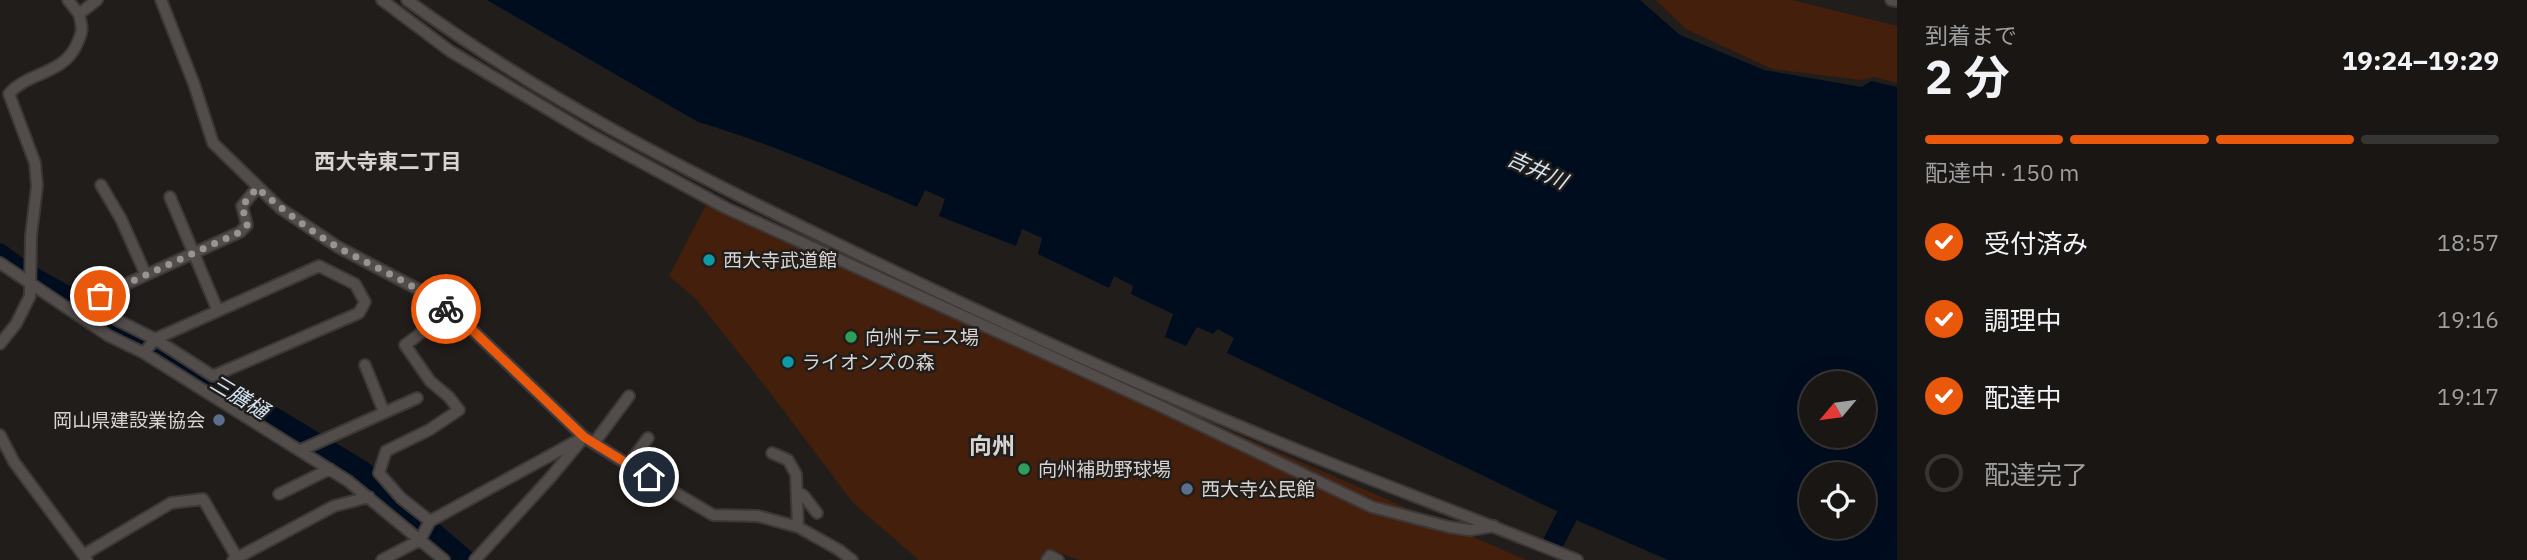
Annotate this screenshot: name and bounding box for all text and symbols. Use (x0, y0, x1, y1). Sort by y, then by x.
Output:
text: 到着まで (1925, 20, 2017, 50)
text: 19:24–19:29 (2342, 43, 2499, 77)
text: 2 分 (1925, 47, 2009, 107)
water label: 吉井川 (1503, 143, 1574, 196)
district label: 西大寺東二丁目 (315, 147, 462, 175)
text: 配達中 · 150 m (1925, 157, 2079, 187)
icon: check (1925, 223, 1963, 261)
text: 受付済み (1984, 226, 2088, 260)
text: 18:57 (2437, 227, 2499, 257)
place label: 西大寺武道館 (723, 248, 837, 272)
marker: 西大寺武道館 (701, 252, 717, 268)
pin (70, 266, 130, 326)
courier (411, 274, 481, 344)
icon: bag (81, 277, 119, 315)
icon: bike (427, 290, 465, 328)
icon: check (1925, 300, 1963, 338)
text: 調理中 (1984, 303, 2062, 337)
text: 19:16 (2437, 304, 2499, 334)
place label: 向州テニス場 (865, 325, 979, 349)
marker: 向州テニス場 (843, 329, 859, 345)
place label: ライオンズの森 (802, 350, 935, 374)
marker: ライオンズの森 (780, 354, 796, 370)
water label: 三膳樋 (205, 368, 276, 426)
north arrow (1799, 371, 1876, 448)
map controls (1799, 371, 1876, 539)
icon: check (1925, 377, 1963, 415)
text: 配達中 (1984, 380, 2062, 414)
text: 19:17 (2437, 381, 2499, 411)
place label: 岡山県建設業協会 (53, 408, 205, 432)
marker: 岡山県建設業協会 (211, 412, 227, 428)
district label: 向州 (969, 430, 1015, 460)
pin (619, 447, 679, 507)
place label: 向州補助野球場 (1038, 457, 1171, 481)
text: 配達完了 (1984, 457, 2088, 491)
icon: home (630, 458, 668, 496)
marker: 向州補助野球場 (1016, 461, 1032, 477)
button: locate (1799, 462, 1876, 539)
place label: 西大寺公民館 (1201, 477, 1315, 501)
marker: 西大寺公民館 (1179, 481, 1195, 497)

